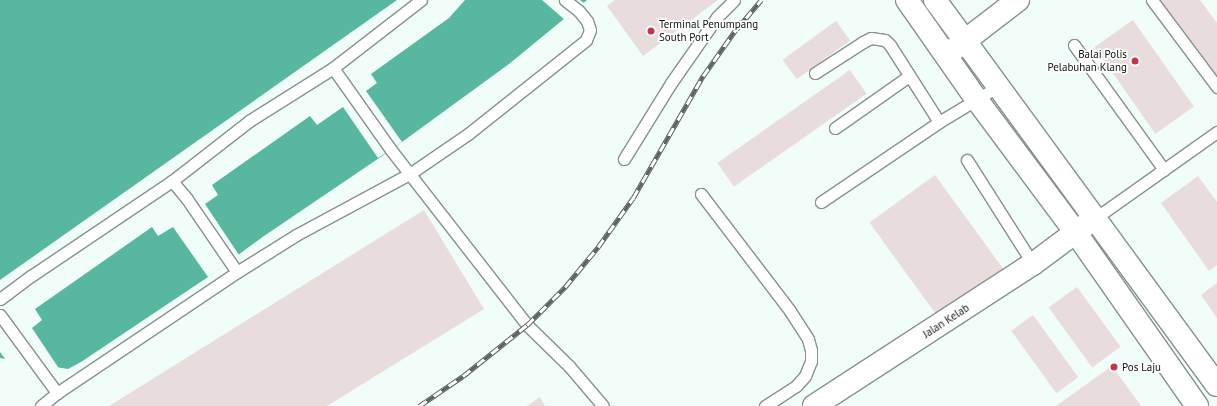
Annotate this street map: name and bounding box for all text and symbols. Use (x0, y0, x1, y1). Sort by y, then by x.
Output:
place label: Terminal Penumpang South Port (659, 18, 758, 44)
marker: Terminal Penumpang South Port (646, 26, 656, 36)
place label: Balai Polis Pelabuhan Klang (1047, 48, 1127, 74)
marker: Balai Polis Pelabuhan Klang (1130, 56, 1140, 66)
street label: Jalan Kelab (920, 301, 972, 341)
place label: Pos Laju (1122, 360, 1161, 374)
marker: Pos Laju (1109, 362, 1119, 372)

